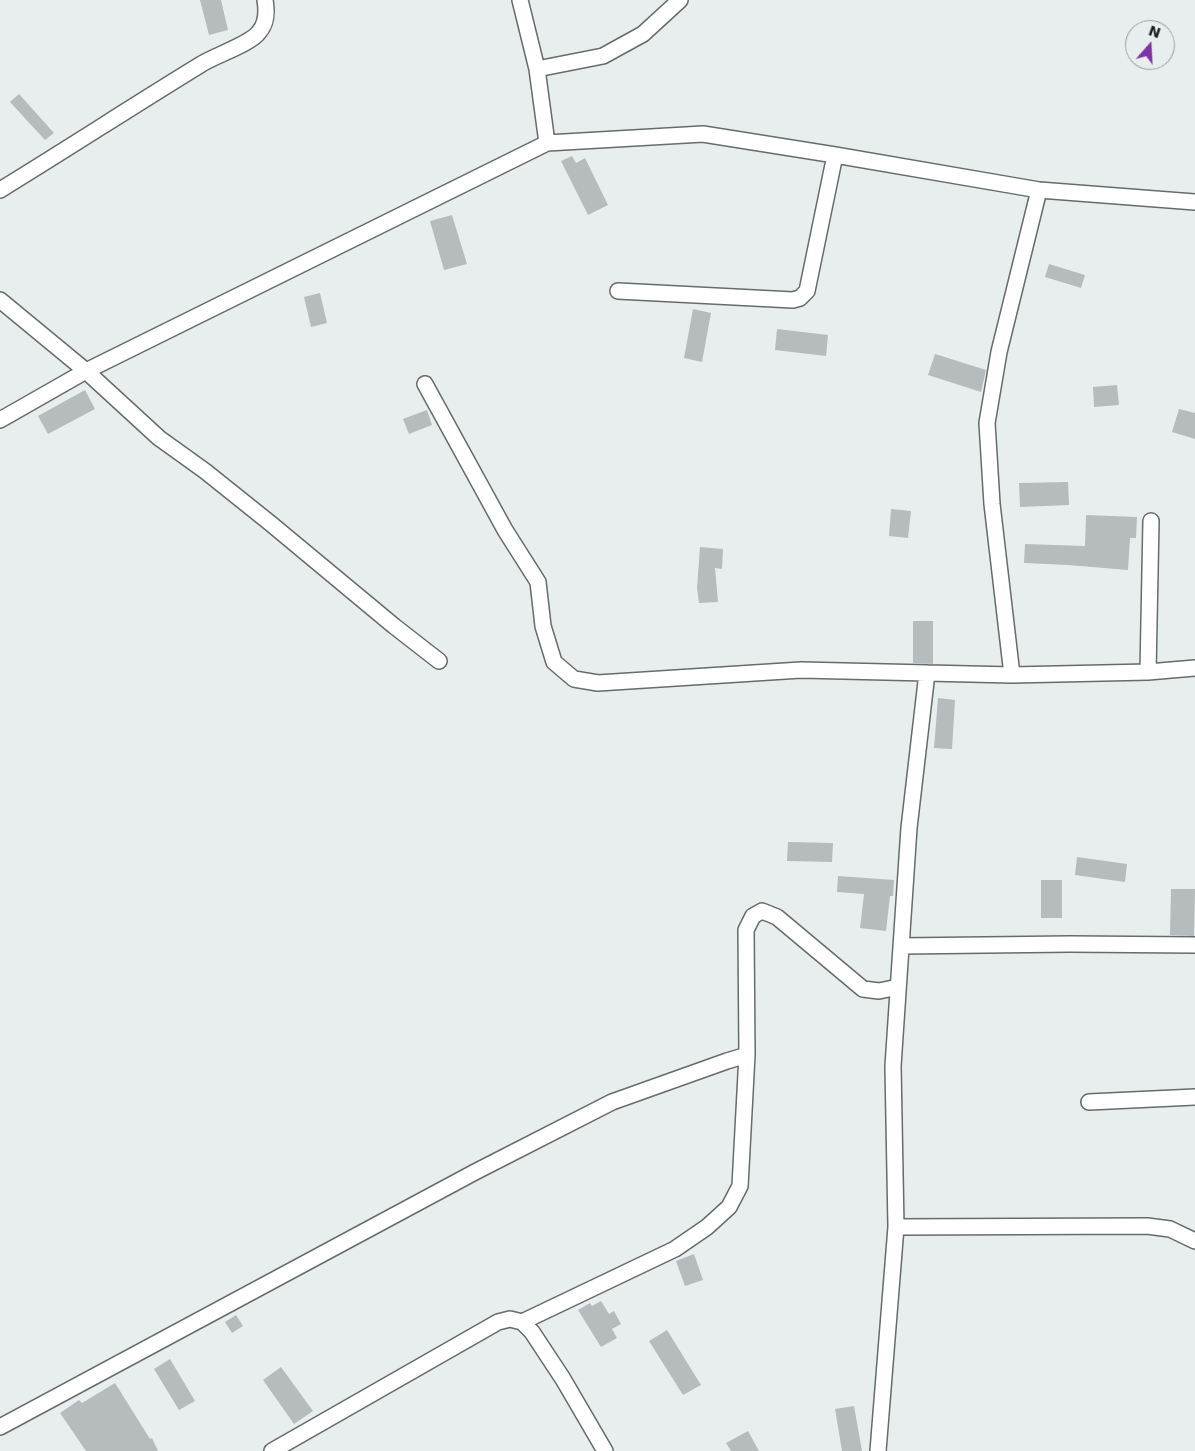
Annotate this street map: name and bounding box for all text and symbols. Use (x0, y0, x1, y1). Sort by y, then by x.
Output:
north arrow (1125, 20, 1175, 70)
text: N (1146, 22, 1163, 41)

